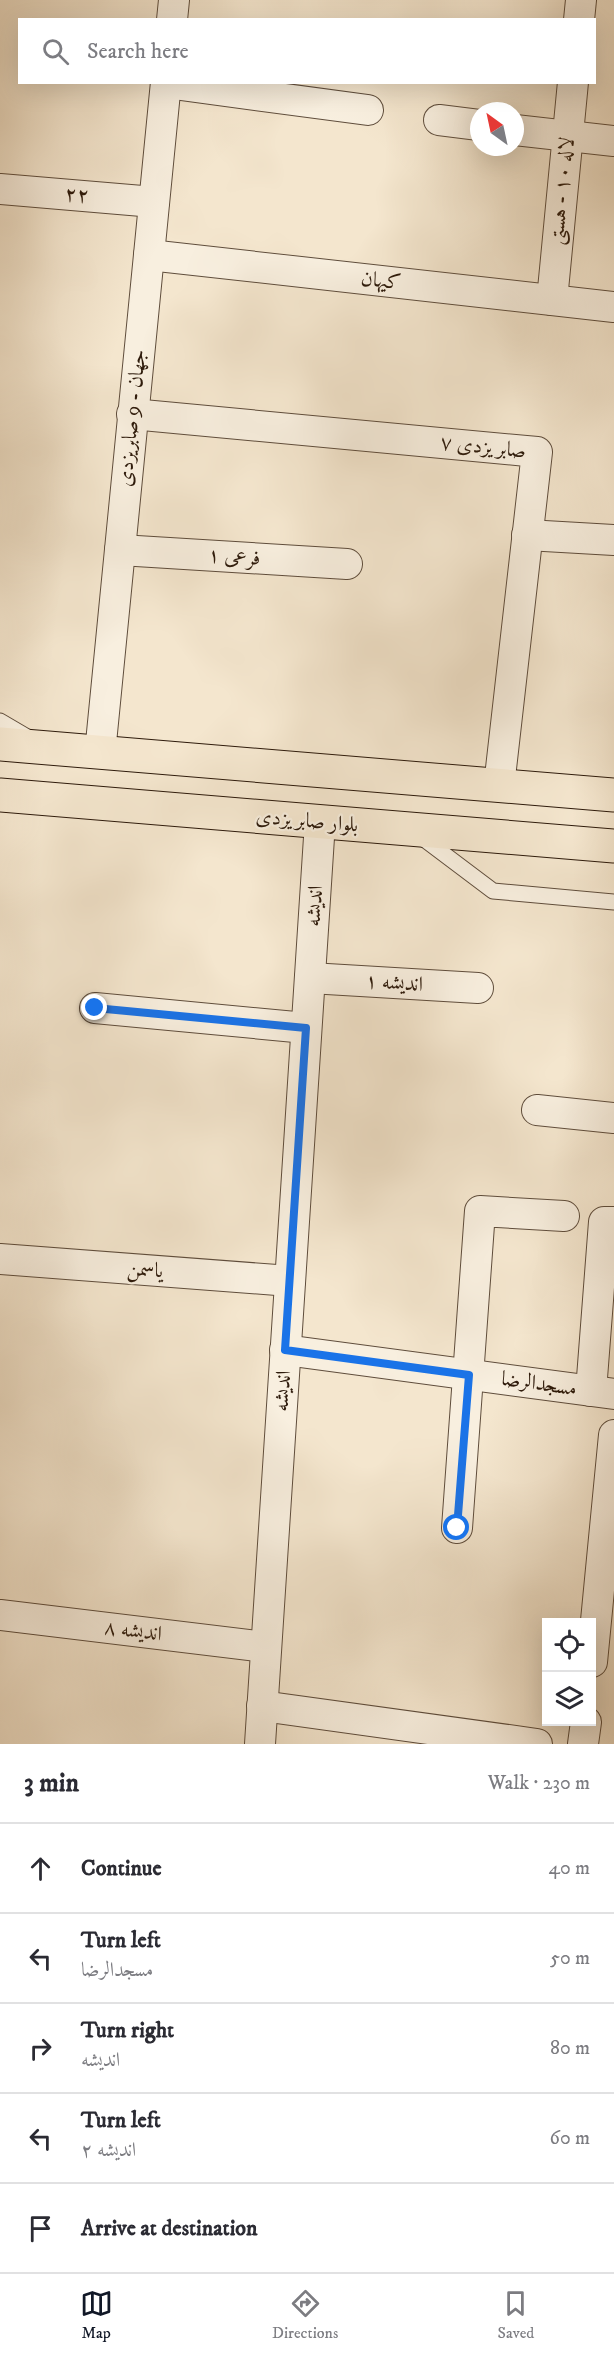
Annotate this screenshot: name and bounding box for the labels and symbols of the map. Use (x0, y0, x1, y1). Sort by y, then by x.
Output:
north arrow (470, 102, 524, 156)
street label: لاله ۱۰ - هستی (543, 136, 582, 246)
street label: ۲۲ (64, 181, 90, 209)
street label: کیهان (360, 266, 402, 296)
street label: جهان - 9 صابریزدی (112, 348, 152, 488)
street label: صابر یزدی ۷ (439, 430, 527, 464)
street label: فرعی ۱ (207, 542, 261, 572)
street label: بلوار صابر یزدی (255, 804, 359, 838)
street label: اندیشه (301, 885, 329, 927)
street label: اندیشه ۱ (364, 968, 424, 998)
route end (81, 994, 107, 1020)
street label: یاسمن (126, 1256, 165, 1284)
street label: مسجدالرضا (500, 1366, 578, 1402)
street label: اندیشه (269, 1370, 297, 1412)
route start (443, 1514, 469, 1540)
street label: اندیشه ۸ (103, 1615, 163, 1647)

